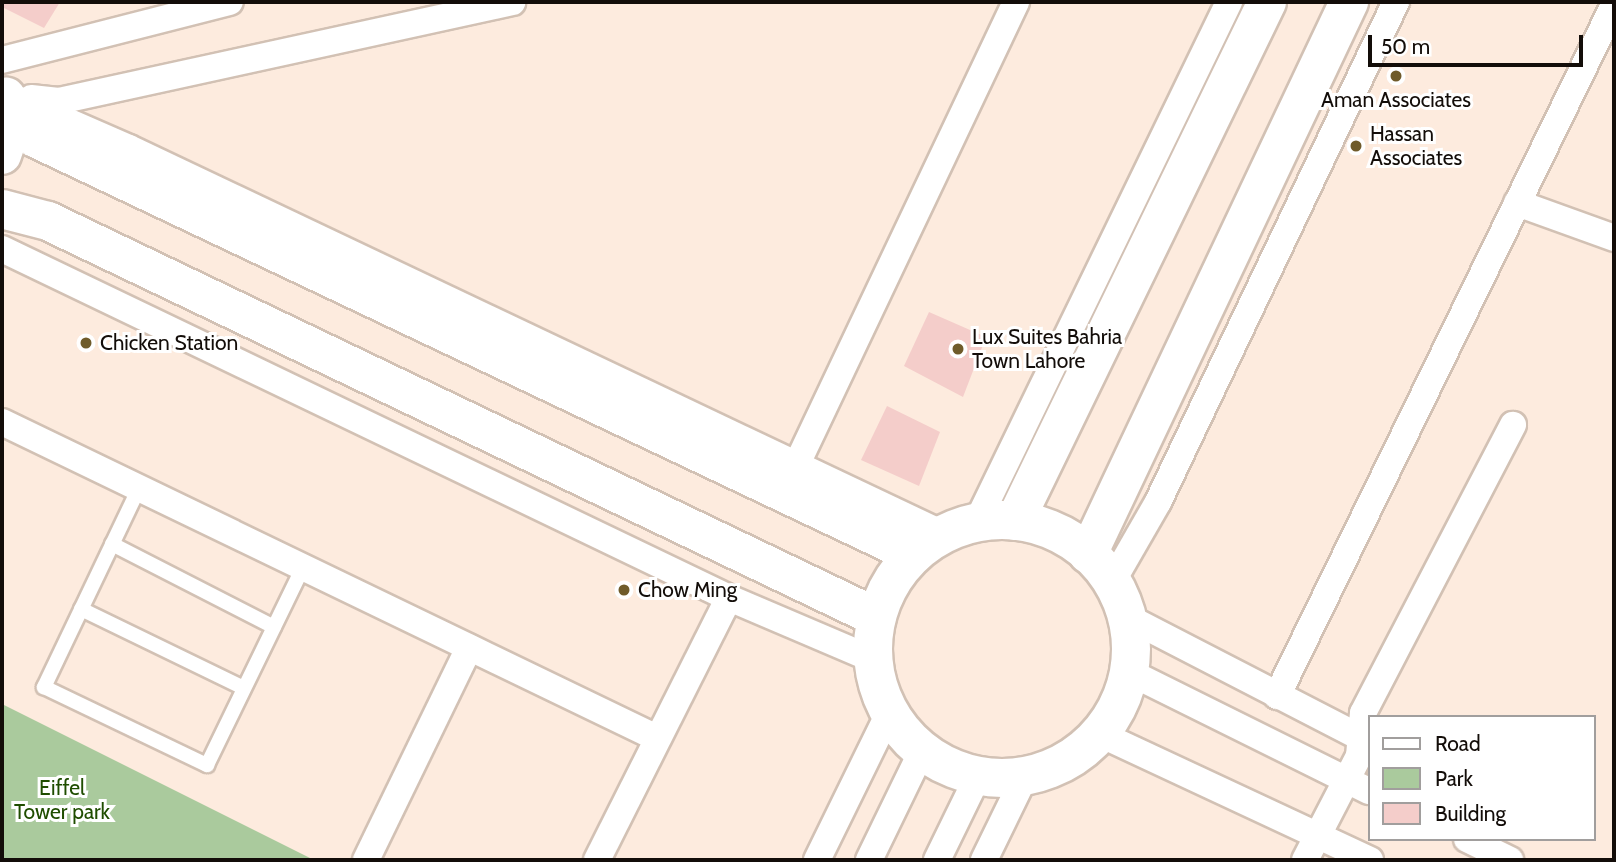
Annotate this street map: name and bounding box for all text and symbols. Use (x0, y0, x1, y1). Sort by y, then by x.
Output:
scale bar (1371, 21, 1586, 65)
text: 50 m (1381, 34, 1430, 59)
marker: Aman Associates (1388, 68, 1404, 84)
place label: Aman Associates (1321, 87, 1471, 113)
place label: Hassan Associates (1370, 121, 1462, 171)
marker: Hassan Associates (1348, 138, 1364, 154)
place label: Lux Suites Bahria Town Lahore (972, 324, 1122, 374)
place label: Chicken Station (100, 330, 238, 356)
marker: Chicken Station (78, 335, 94, 351)
marker: Lux Suites Bahria Town Lahore (950, 341, 966, 357)
place label: Chow Ming (638, 577, 737, 603)
marker: Chow Ming (616, 582, 632, 598)
legend (1368, 715, 1595, 841)
text: Road (1435, 731, 1481, 756)
text: Park (1435, 766, 1473, 791)
park label: Eiffel Tower park (14, 775, 110, 825)
text: Building (1435, 801, 1506, 826)

